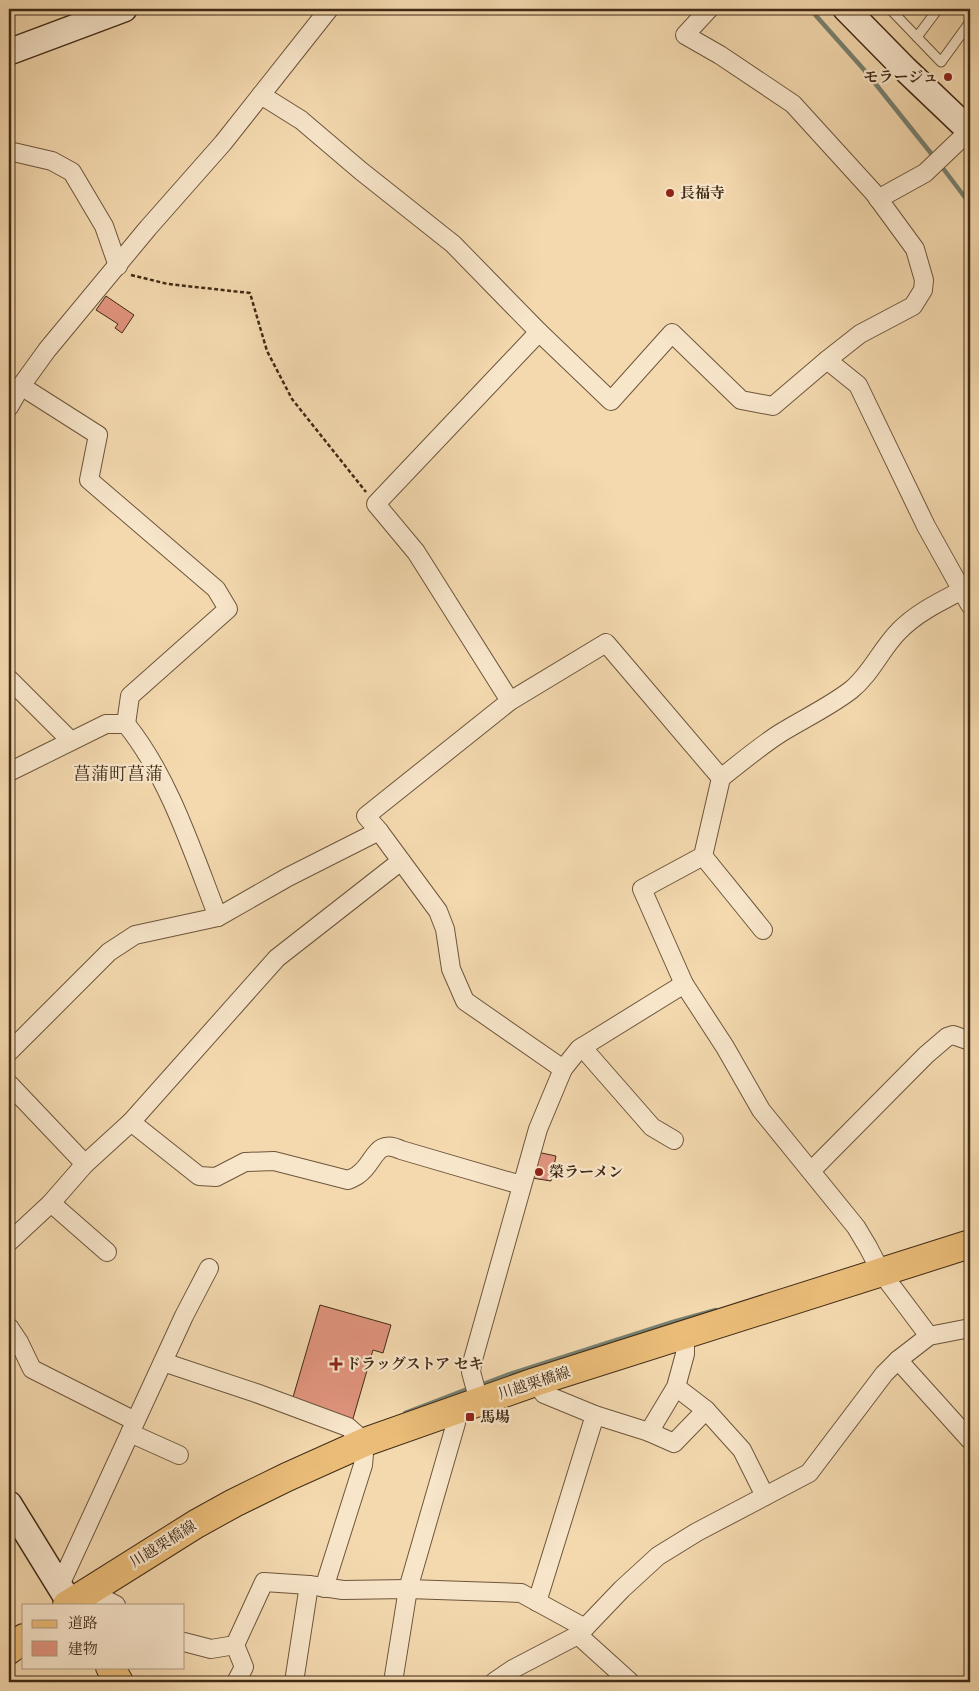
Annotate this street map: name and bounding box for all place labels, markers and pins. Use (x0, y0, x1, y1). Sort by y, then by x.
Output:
place label: モラージュ (864, 67, 938, 86)
marker: モラージュ (942, 71, 954, 83)
place label: 長福寺 (680, 183, 725, 202)
marker: 長福寺 (664, 187, 676, 199)
place label: 榮ラーメン (549, 1162, 623, 1181)
marker: 榮ラーメン (533, 1166, 545, 1178)
place label: ドラッグストア セキ (346, 1354, 484, 1373)
marker: ドラッグストア セキ (330, 1358, 342, 1370)
place label: 馬場 (480, 1407, 510, 1426)
marker: 馬場 (464, 1411, 476, 1423)

